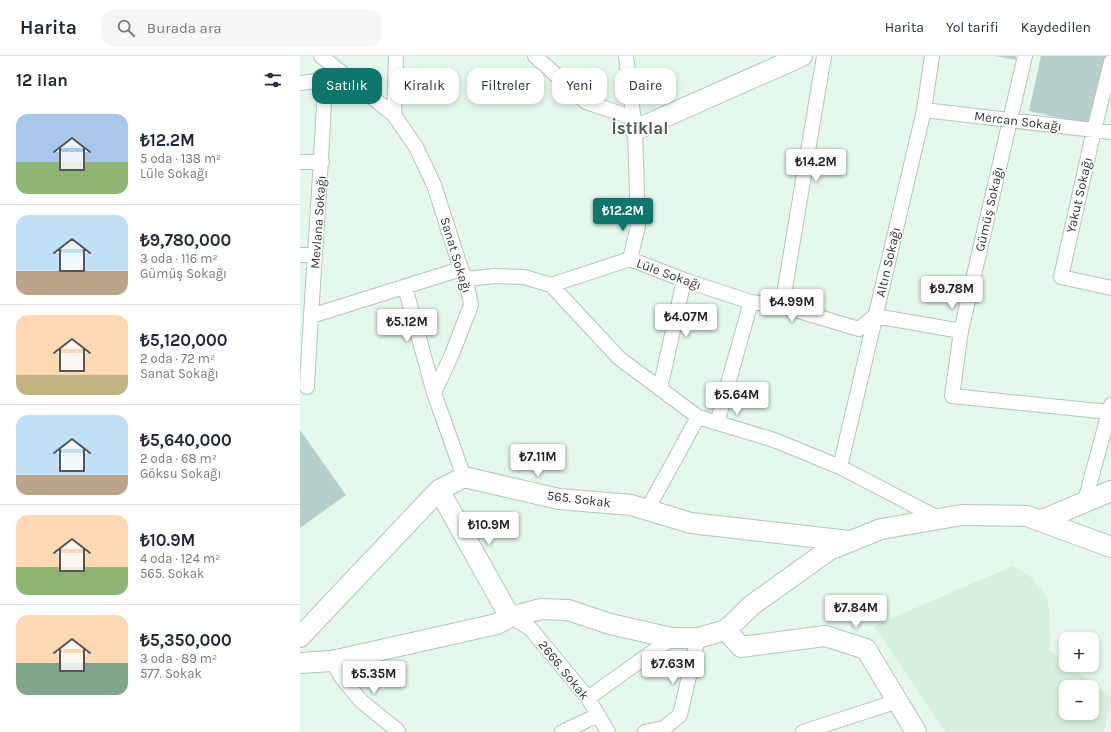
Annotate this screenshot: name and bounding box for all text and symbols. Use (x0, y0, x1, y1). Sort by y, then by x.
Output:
search box (101, 10, 381, 46)
text: Harita (20, 17, 77, 39)
icon: search (115, 17, 137, 39)
text: Burada ara (147, 19, 222, 37)
text: Harita (885, 19, 924, 36)
text: Yol tarifi (946, 19, 999, 36)
text: Kaydedilen (1021, 19, 1091, 36)
chip: Satılık (312, 68, 382, 104)
chip: Kiralık (390, 68, 459, 104)
chip: Filtreler (467, 68, 544, 104)
chip: Yeni (552, 68, 607, 104)
chip: Daire (615, 68, 676, 104)
icon: filters (262, 69, 284, 91)
text: 12 ilan (16, 70, 68, 90)
street label: Mercan Sokağı (973, 108, 1063, 134)
district label: İstiklal (612, 118, 668, 138)
icon: home (48, 130, 96, 178)
text: ₺12.2M (140, 130, 195, 150)
pin: ₺14.2M (783, 149, 849, 183)
text: 5 oda · 138 m² (140, 151, 221, 166)
text: ₺14.2M (795, 154, 837, 169)
street label: Yakut Sokağı (1063, 156, 1095, 234)
street label: Gümüş Sokağı (972, 165, 1006, 253)
text: Lüle Sokağı (140, 166, 208, 181)
street label: Mevlana Sokağı (307, 175, 329, 269)
pin: ₺12.2M (590, 198, 656, 232)
text: ₺12.2M (602, 203, 644, 218)
street label: Sanat Sokağı (437, 215, 475, 295)
street label: Altın Sokağı (873, 225, 903, 299)
text: ₺9,780,000 (140, 230, 231, 250)
icon: home (48, 231, 96, 279)
text: 3 oda · 116 m² (140, 251, 218, 266)
street label: Lüle Sokağı (634, 255, 704, 293)
text: Gümüş Sokağı (140, 266, 227, 281)
pin: ₺9.78M (919, 276, 985, 310)
text: ₺9.78M (930, 281, 974, 296)
pin: ₺4.99M (759, 289, 825, 323)
text: ₺4.99M (769, 294, 815, 309)
pin: ₺4.07M (653, 304, 719, 338)
pin: ₺5.12M (374, 309, 440, 343)
text: ₺4.07M (664, 309, 708, 324)
text: ₺5.12M (386, 314, 428, 329)
text: ₺5,120,000 (140, 330, 228, 350)
icon: home (48, 331, 96, 379)
text: 2 oda · 72 m² (140, 351, 215, 366)
text: Sanat Sokağı (140, 366, 219, 381)
pin: ₺5.64M (704, 382, 770, 416)
text: ₺5.64M (715, 387, 759, 402)
text: ₺5,640,000 (140, 430, 232, 450)
icon: home (48, 431, 96, 479)
pin: ₺7.11M (505, 444, 571, 478)
text: ₺7.11M (519, 449, 557, 464)
text: 2 oda · 68 m² (140, 451, 217, 466)
text: Göksu Sokağı (140, 466, 221, 481)
street label: 565. Sokak (546, 488, 612, 510)
pin: ₺10.9M (456, 512, 522, 546)
text: ₺10.9M (468, 517, 510, 532)
text: ₺10.9M (140, 530, 195, 550)
icon: home (48, 531, 96, 579)
text: 4 oda · 124 m² (140, 551, 220, 566)
text: 565. Sokak (140, 566, 204, 581)
pin: ₺7.84M (823, 595, 889, 629)
text: ₺7.84M (834, 600, 878, 615)
text: ₺5,350,000 (140, 630, 232, 650)
icon: home (48, 631, 96, 679)
map controls (1059, 632, 1099, 720)
button: + (1059, 632, 1099, 672)
street label: 2666. Sokak (536, 637, 592, 703)
text: 3 oda · 89 m² (140, 651, 217, 666)
pin: ₺7.63M (640, 651, 706, 685)
text: ₺7.63M (651, 656, 695, 671)
pin: ₺5.35M (341, 661, 407, 695)
text: 577. Sokak (140, 666, 202, 681)
text: ₺5.35M (352, 666, 396, 681)
button: − (1059, 680, 1099, 720)

